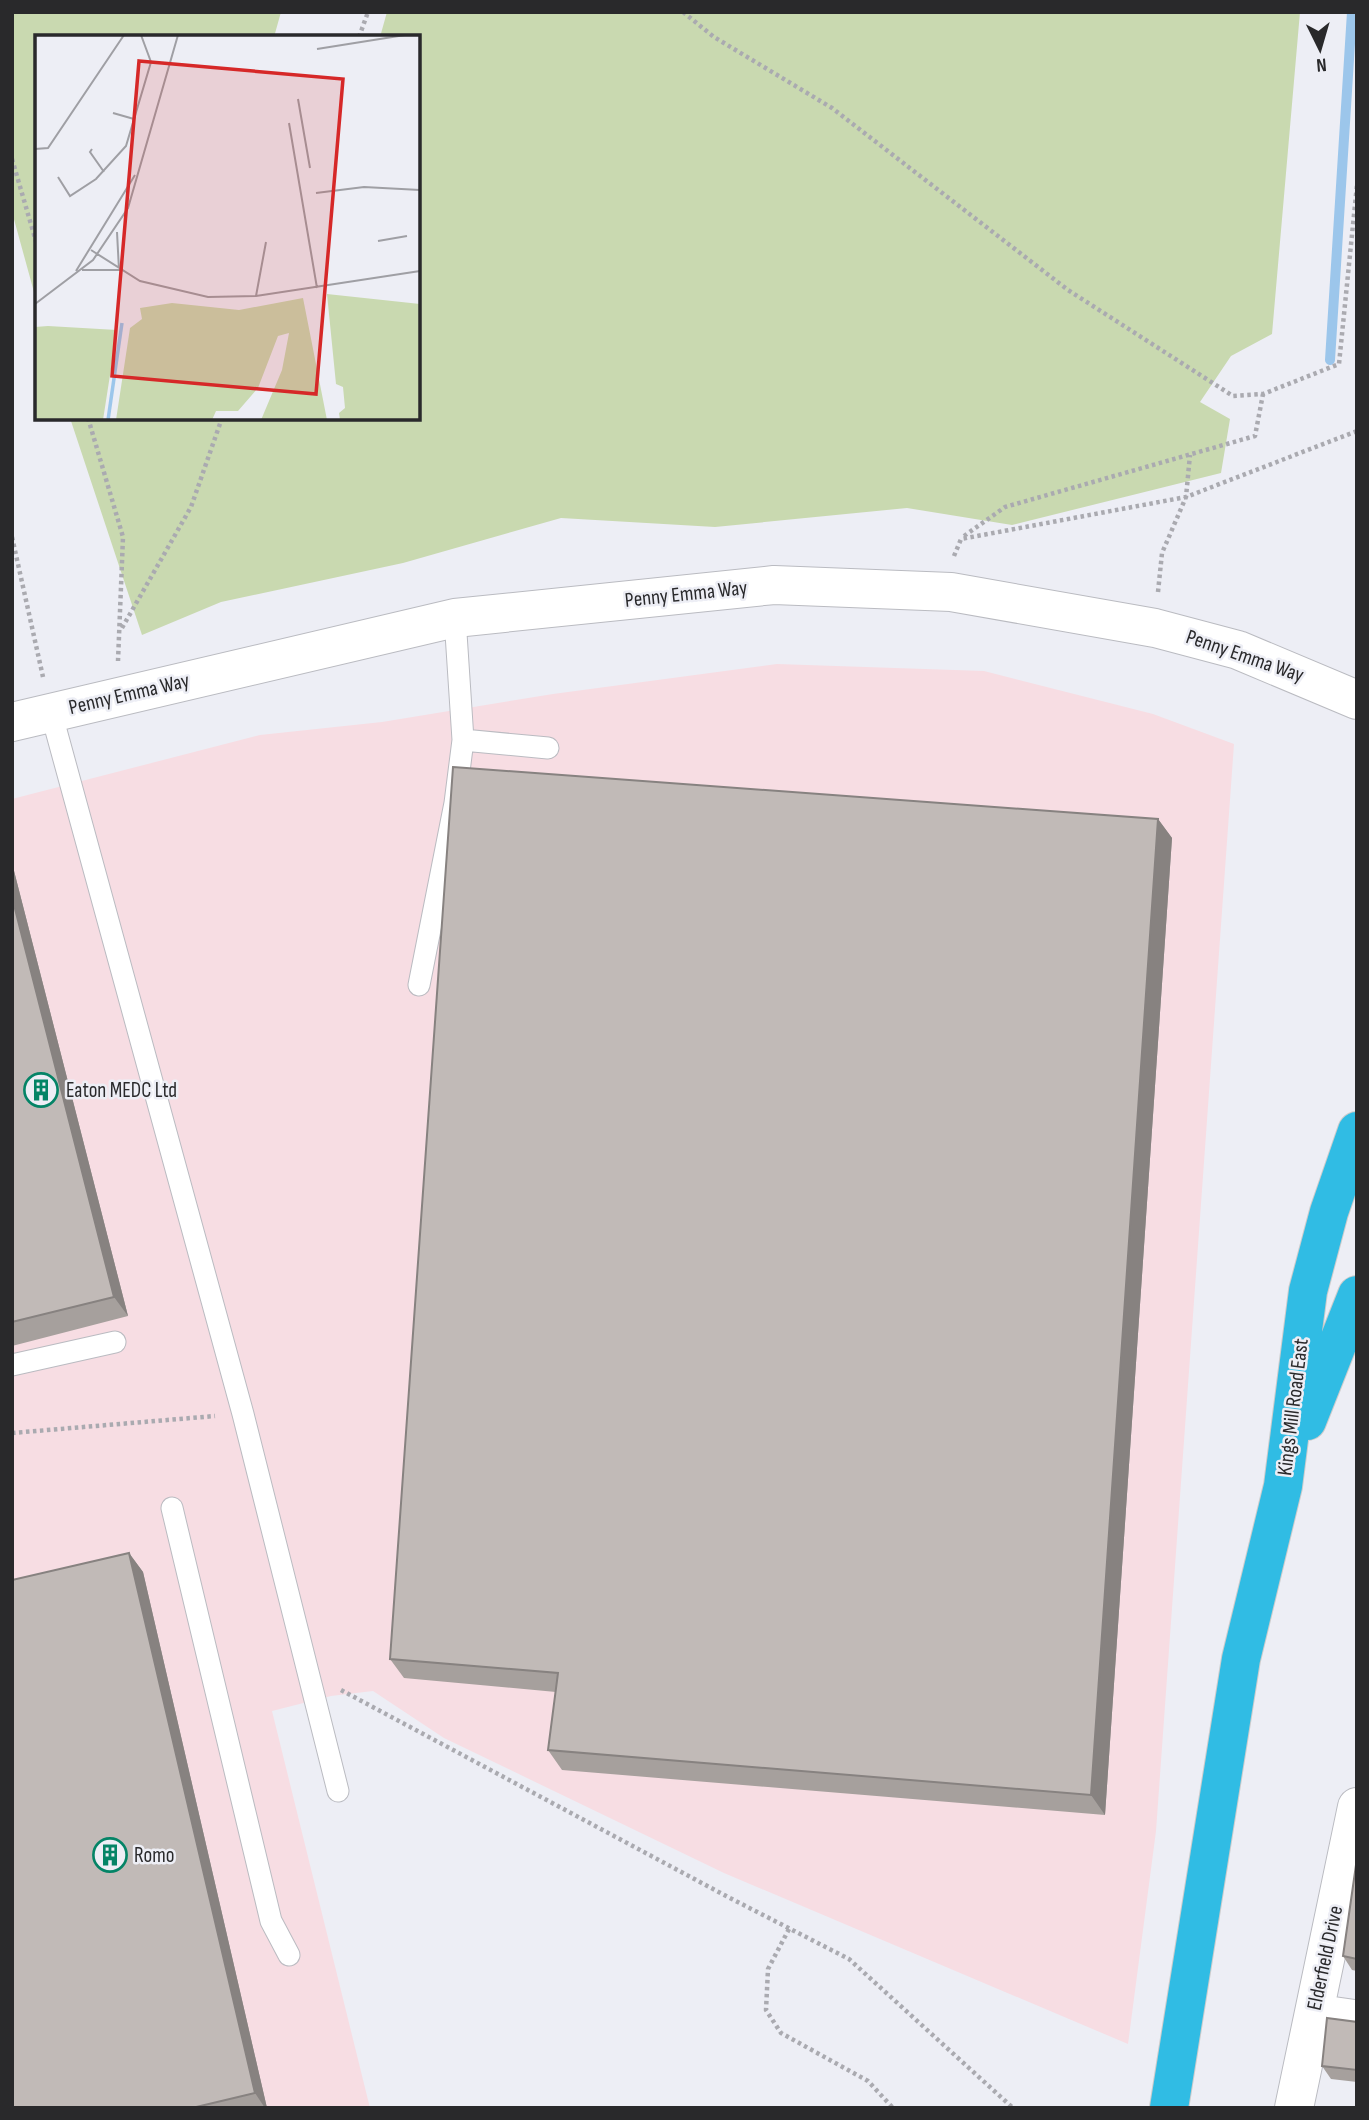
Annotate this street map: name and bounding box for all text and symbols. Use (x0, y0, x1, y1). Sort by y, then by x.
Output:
north arrow (1285, 14, 1355, 84)
inset map (35, 35, 420, 420)
text: N (1315, 53, 1327, 76)
street label: Penny Emma Way (624, 575, 748, 613)
street label: Penny Emma Way (1183, 624, 1307, 688)
street label: Penny Emma Way (66, 668, 192, 720)
building icon: Eaton MEDC Ltd (22, 1071, 60, 1109)
place label: Eaton MEDC Ltd (66, 1078, 177, 1103)
street label: Kings Mill Road East (1272, 1337, 1314, 1477)
building icon: Romo (91, 1836, 129, 1874)
place label: Romo (134, 1843, 174, 1868)
street label: Elderfield Drive (1302, 1903, 1348, 2013)

